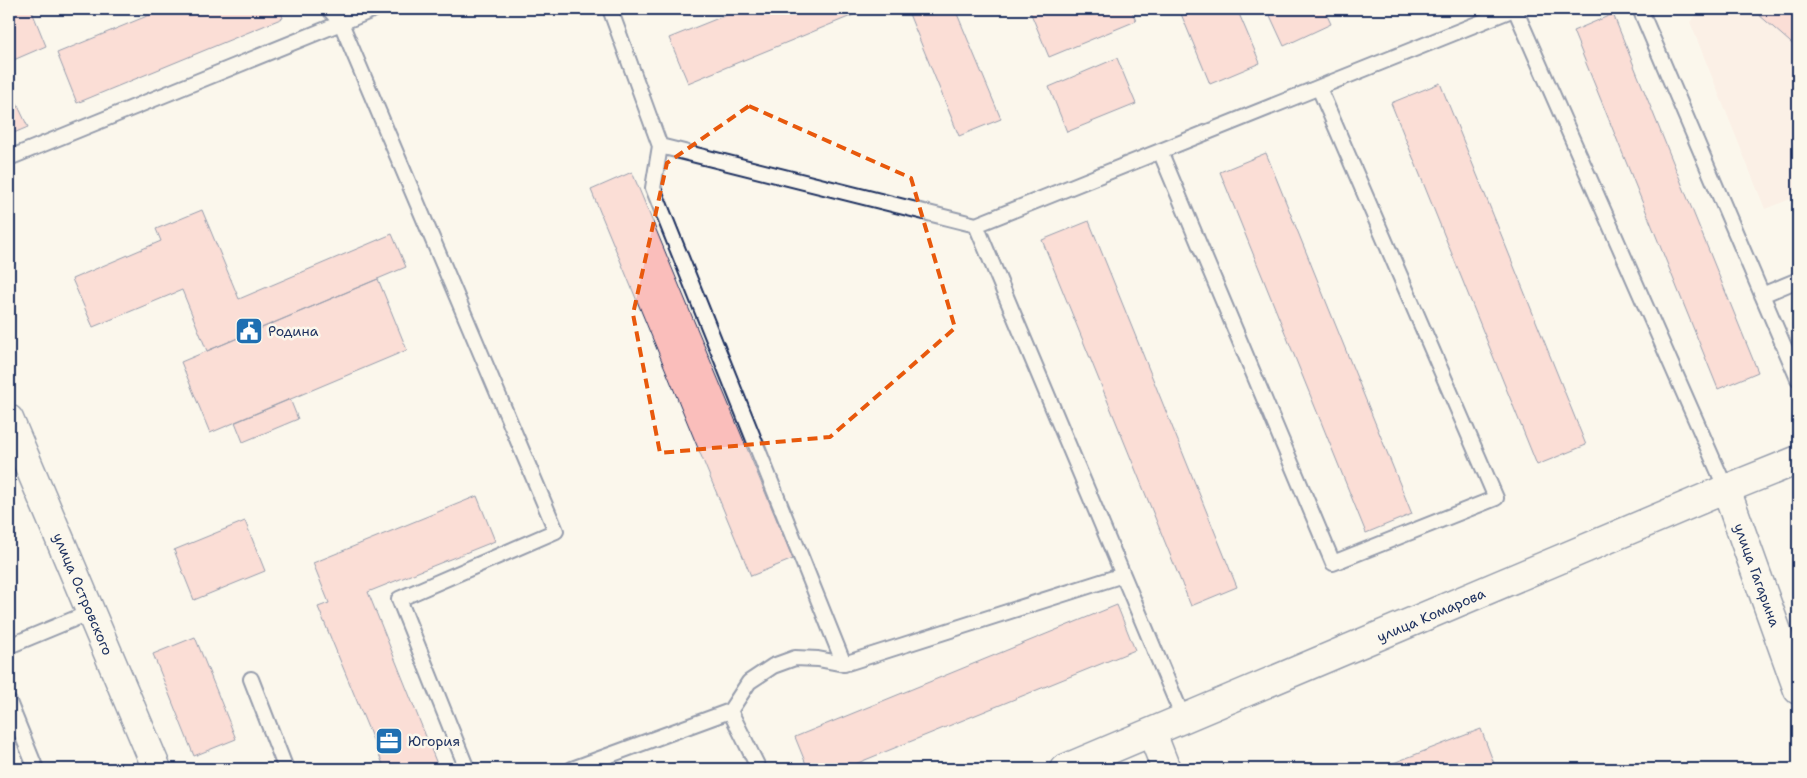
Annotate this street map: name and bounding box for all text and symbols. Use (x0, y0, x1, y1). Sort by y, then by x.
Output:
public building icon: Родина (234, 316, 264, 346)
place label: Родина (268, 322, 319, 340)
street label: улица Гагарина (1730, 521, 1784, 630)
street label: улица Островского (49, 530, 117, 658)
street label: улица Комарова (1374, 584, 1488, 646)
office icon: Югория (374, 726, 404, 756)
place label: Югория (408, 732, 460, 750)

